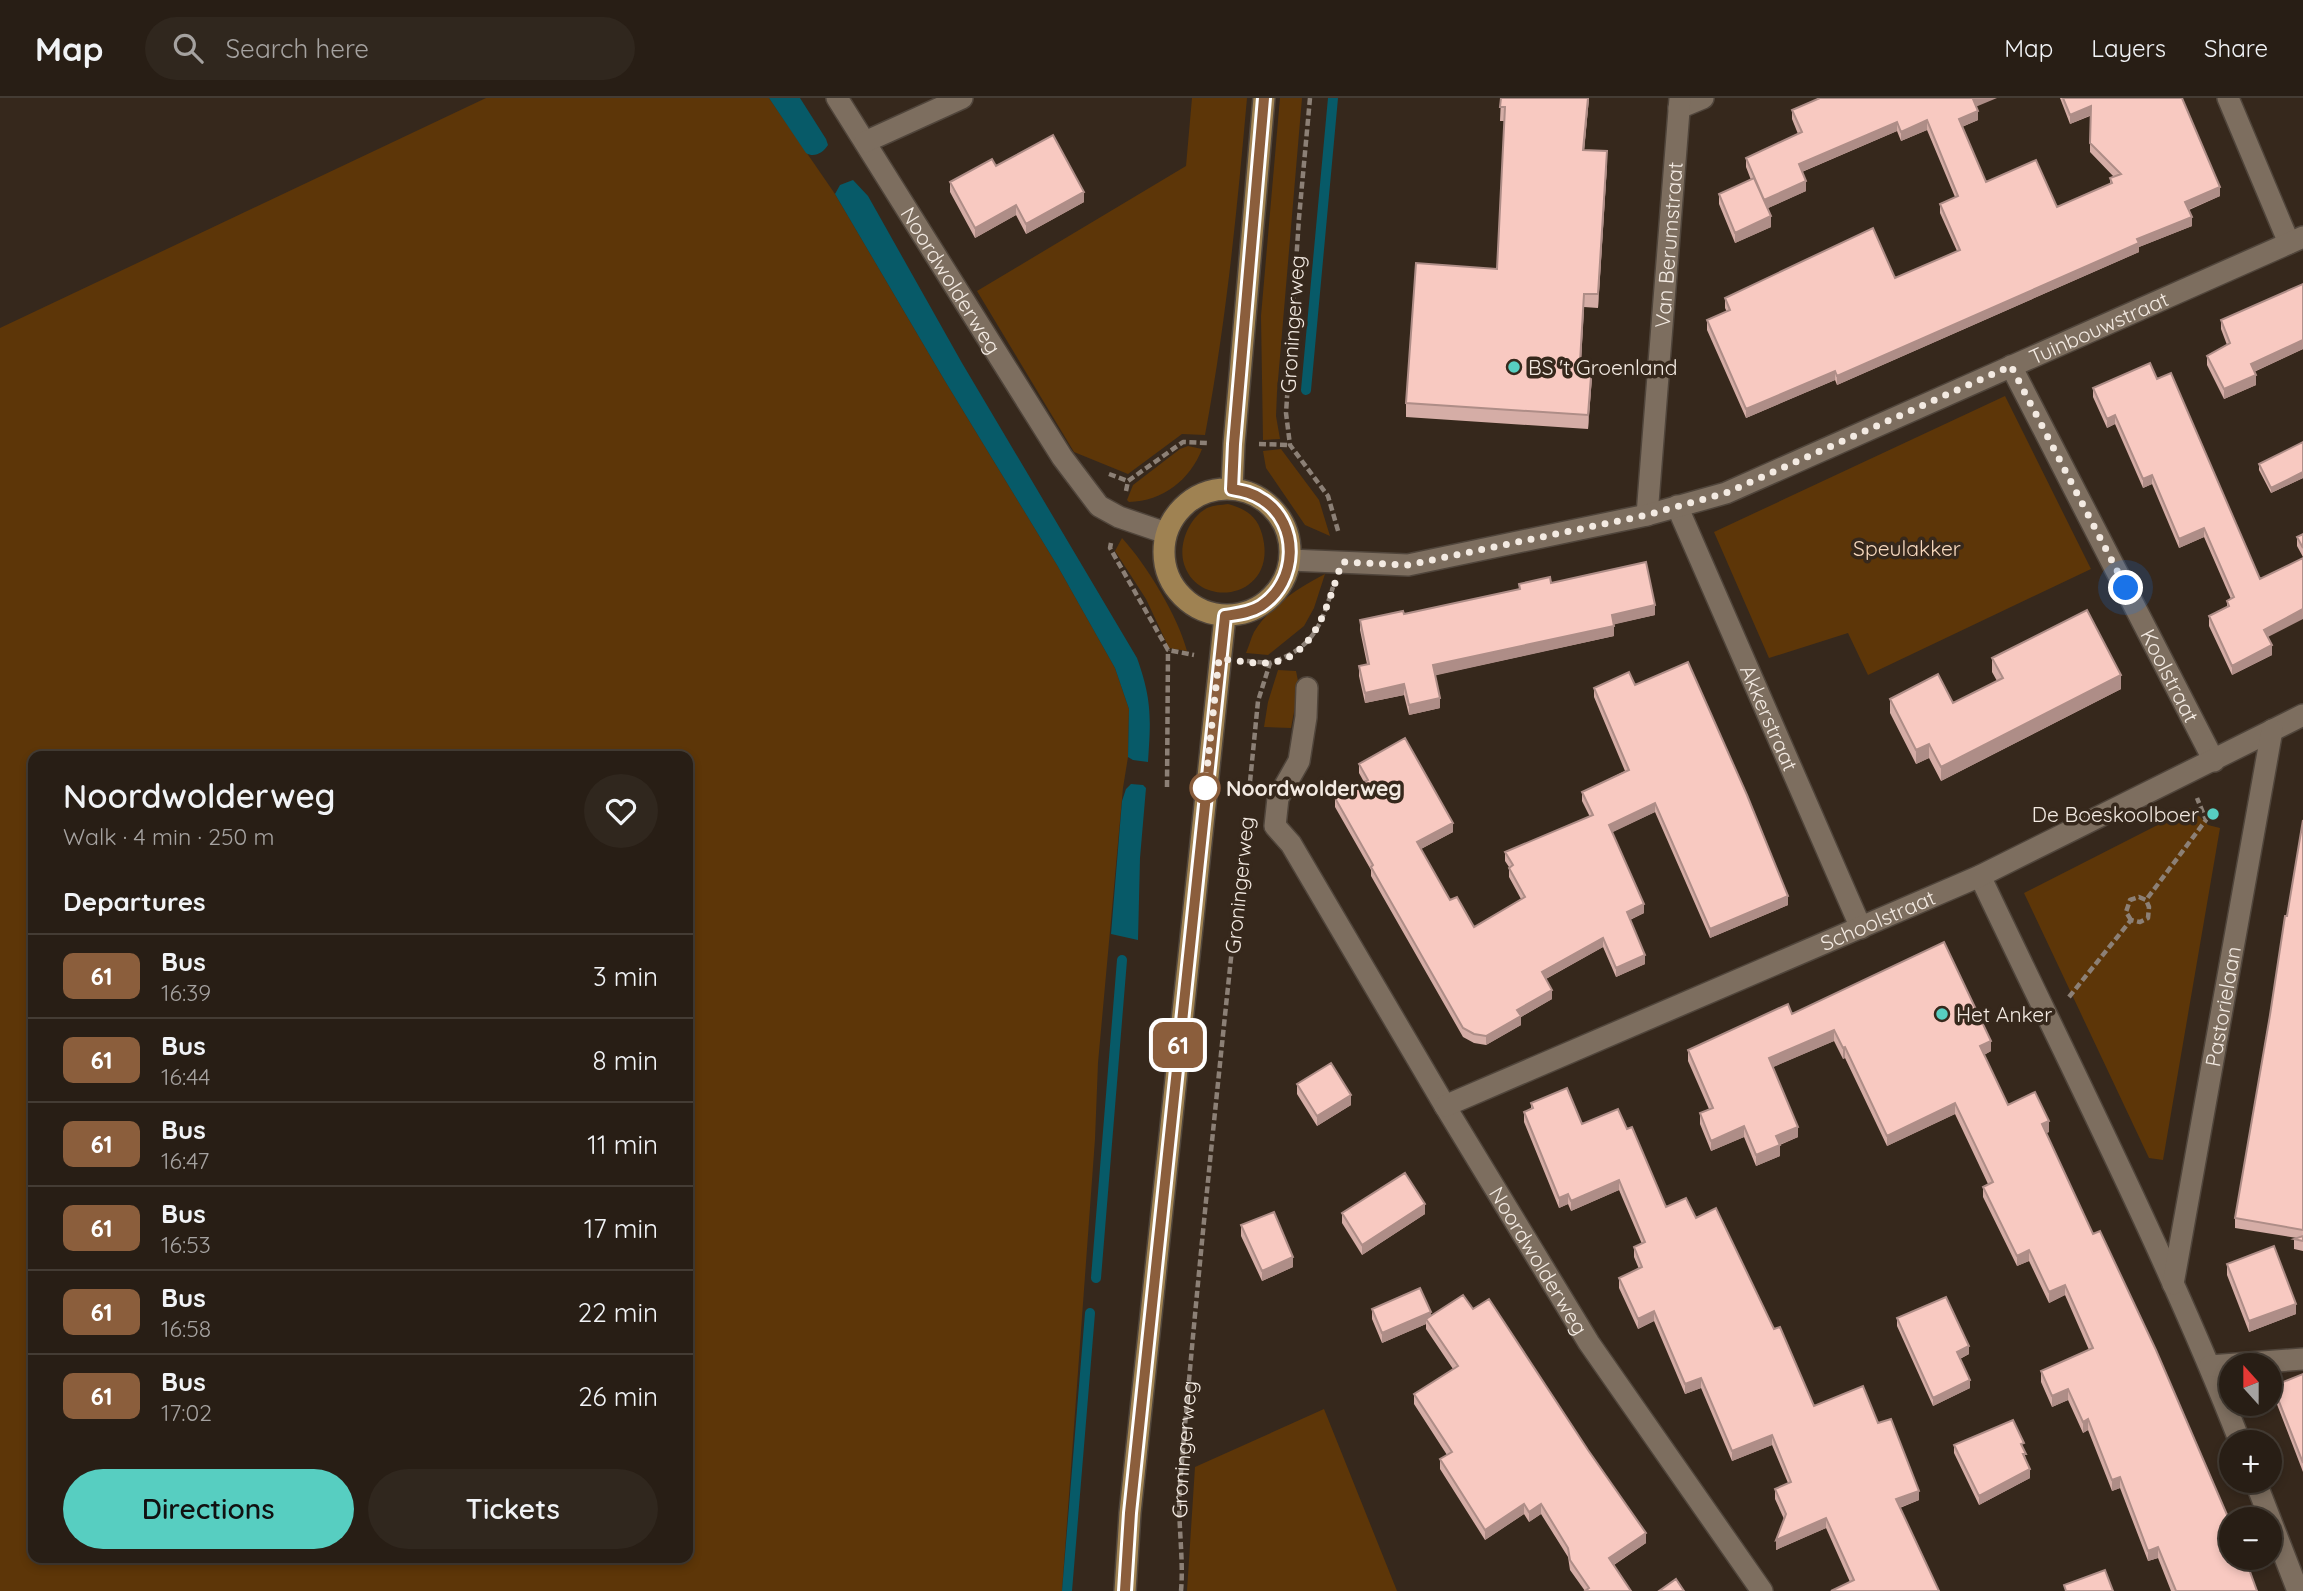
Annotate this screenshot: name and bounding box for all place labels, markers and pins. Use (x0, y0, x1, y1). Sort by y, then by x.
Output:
place label: BS 't Groenland (1528, 354, 1677, 380)
marker: BS 't Groenland (1506, 359, 1522, 375)
marker: Noordwolderweg (1190, 773, 1220, 803)
place label: Noordwolderweg (1226, 775, 1402, 801)
place label: De Boeskoolboer (2032, 801, 2199, 827)
marker: De Boeskoolboer (2205, 806, 2221, 822)
place label: Het Anker (1956, 1001, 2052, 1027)
marker: Het Anker (1934, 1006, 1950, 1022)

